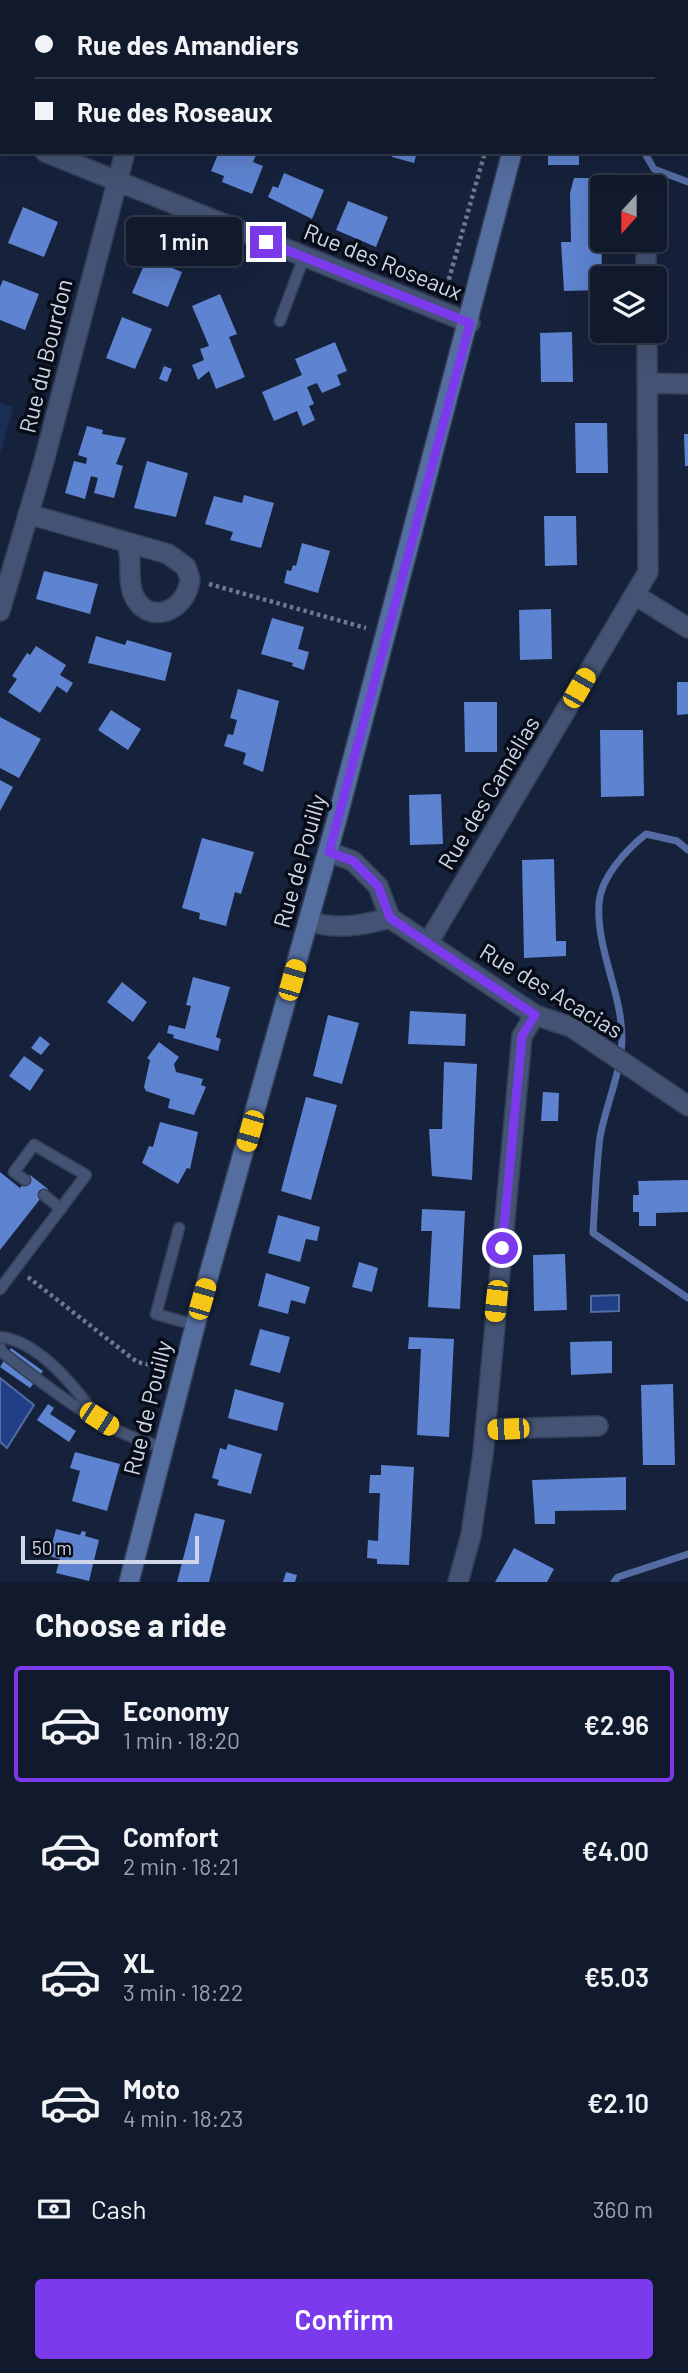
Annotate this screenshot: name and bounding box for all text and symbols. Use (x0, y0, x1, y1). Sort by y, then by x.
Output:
text: Rue des Amandiers (77, 29, 299, 60)
text: Rue des Roseaux (77, 96, 273, 127)
north arrow (590, 175, 667, 252)
map controls (590, 175, 667, 343)
street label: Rue des Roseaux (300, 217, 467, 306)
callout: 1 min (126, 218, 242, 266)
route end (250, 226, 282, 258)
text: 1 min (159, 227, 209, 255)
button: layers (590, 266, 667, 343)
street label: Rue du Bourdon (12, 276, 78, 436)
car (560, 665, 599, 711)
street label: Rue des Camélias (431, 711, 545, 874)
street label: Rue de Pouilly (267, 790, 332, 931)
street label: Rue des Acacias (475, 937, 628, 1044)
car (277, 957, 308, 1003)
car (235, 1108, 266, 1154)
route start (486, 1232, 518, 1264)
car (187, 1276, 218, 1322)
car (484, 1279, 509, 1323)
street label: Rue de Pouilly (117, 1337, 177, 1478)
car (76, 1399, 123, 1439)
car (487, 1418, 530, 1440)
scale bar (21, 1533, 200, 1565)
text: 50 m (32, 1536, 72, 1559)
text: Choose a ride (35, 1605, 227, 1643)
icon: car (39, 1693, 102, 1756)
text: Economy (123, 1695, 229, 1726)
text: €2.96 (584, 1709, 649, 1740)
text: 1 min · 18:20 (123, 1726, 240, 1754)
icon: car (39, 1819, 102, 1882)
text: Comfort (123, 1821, 219, 1852)
text: €4.00 (581, 1835, 649, 1866)
text: 2 min · 18:21 (123, 1852, 239, 1880)
icon: car (39, 1945, 102, 2008)
text: XL (123, 1947, 154, 1978)
text: €5.03 (584, 1961, 649, 1992)
text: 3 min · 18:22 (123, 1978, 243, 2006)
icon: car (39, 2071, 102, 2134)
text: Moto (123, 2073, 180, 2104)
text: €2.10 (587, 2087, 649, 2118)
text: 4 min · 18:23 (123, 2104, 243, 2132)
icon: cash (35, 2190, 73, 2228)
text: Cash (91, 2193, 146, 2224)
text: 360 m (593, 2195, 653, 2223)
button: Confirm (35, 2279, 653, 2359)

